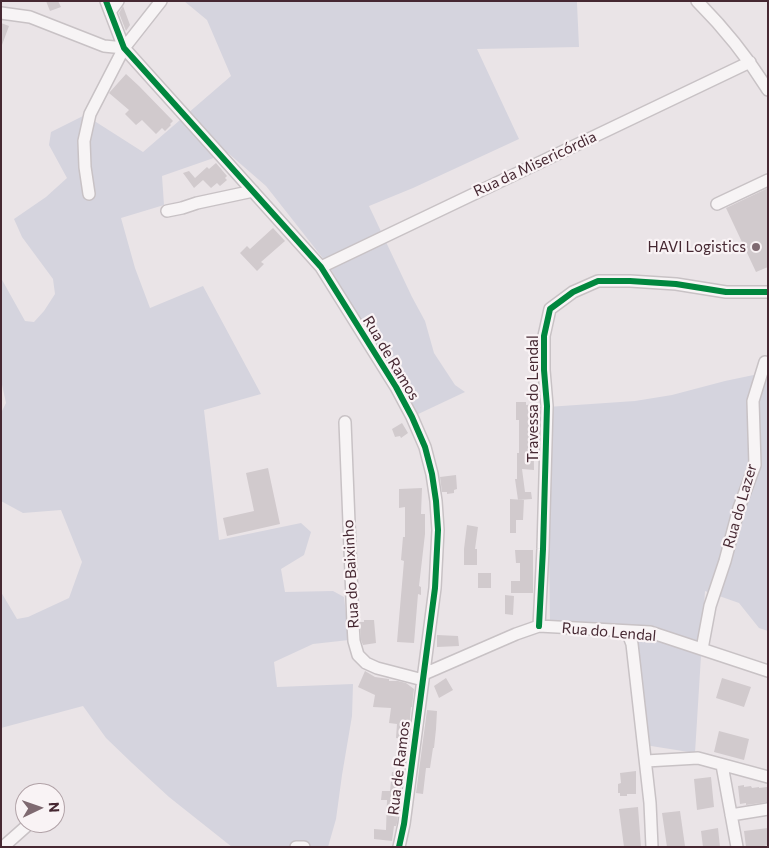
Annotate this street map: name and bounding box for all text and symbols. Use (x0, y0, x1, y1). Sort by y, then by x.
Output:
street label: Rua da Misericórdia (471, 128, 599, 200)
place label: HAVI Logistics (648, 238, 746, 256)
marker: HAVI Logistics (750, 241, 762, 253)
street label: Rua de Ramos (359, 313, 423, 403)
street label: Travessa do Lendal (524, 335, 542, 463)
street label: Rua do Lazer (719, 462, 761, 550)
street label: Rua do Baixinho (339, 519, 363, 629)
street label: Rua do Lendal (561, 619, 657, 645)
street label: Rua de Ramos (384, 720, 414, 816)
north arrow (15, 783, 65, 833)
text: N (46, 802, 63, 813)

